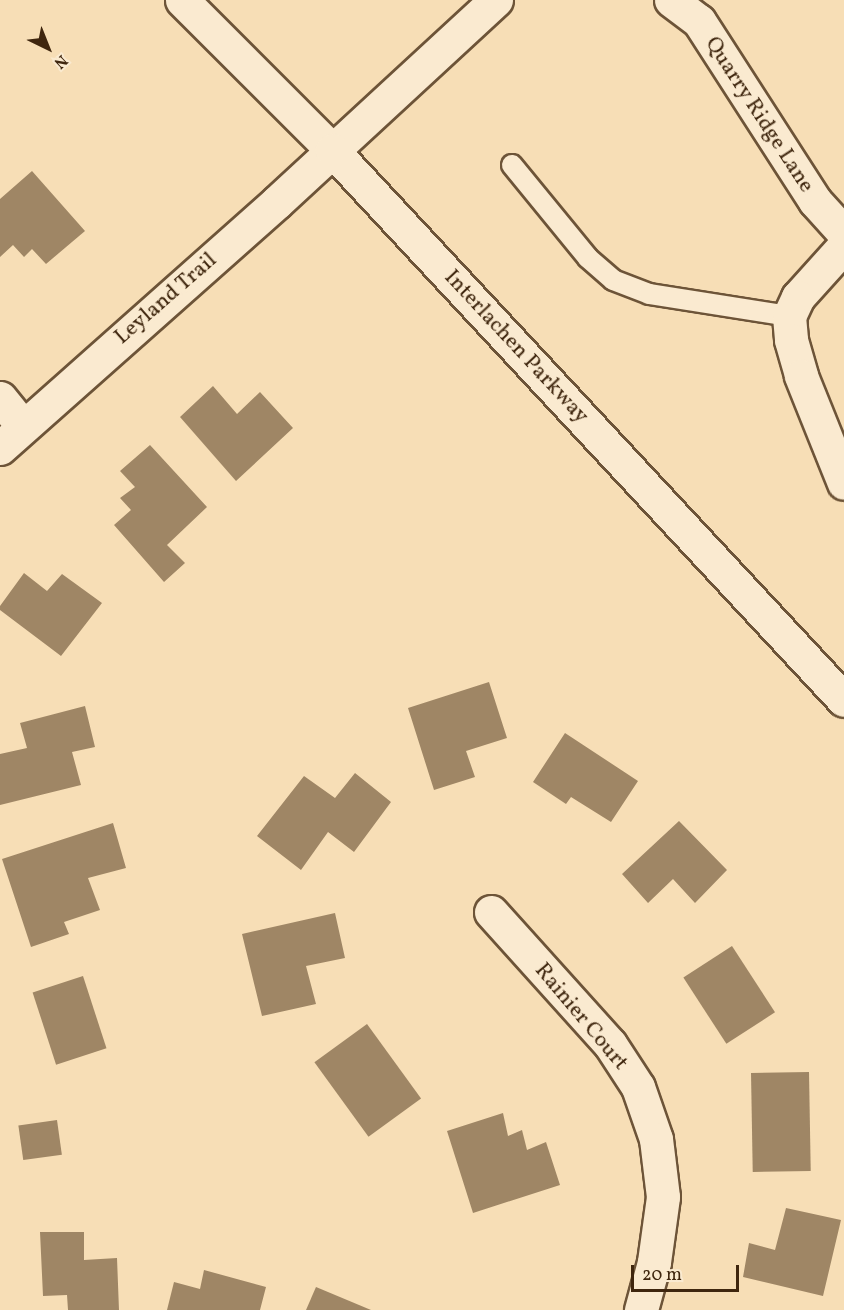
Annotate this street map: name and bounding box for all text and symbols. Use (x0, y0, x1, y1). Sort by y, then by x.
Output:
north arrow (18, 18, 78, 78)
street label: Quarry Ridge Lane (699, 32, 819, 198)
text: N (49, 49, 72, 73)
street label: Leyland Trail (109, 247, 223, 351)
street label: Interlachen Parkway (438, 265, 594, 429)
street label: Rainier Court (529, 958, 633, 1076)
scale bar (634, 1253, 742, 1291)
text: 20 m (642, 1263, 682, 1288)

